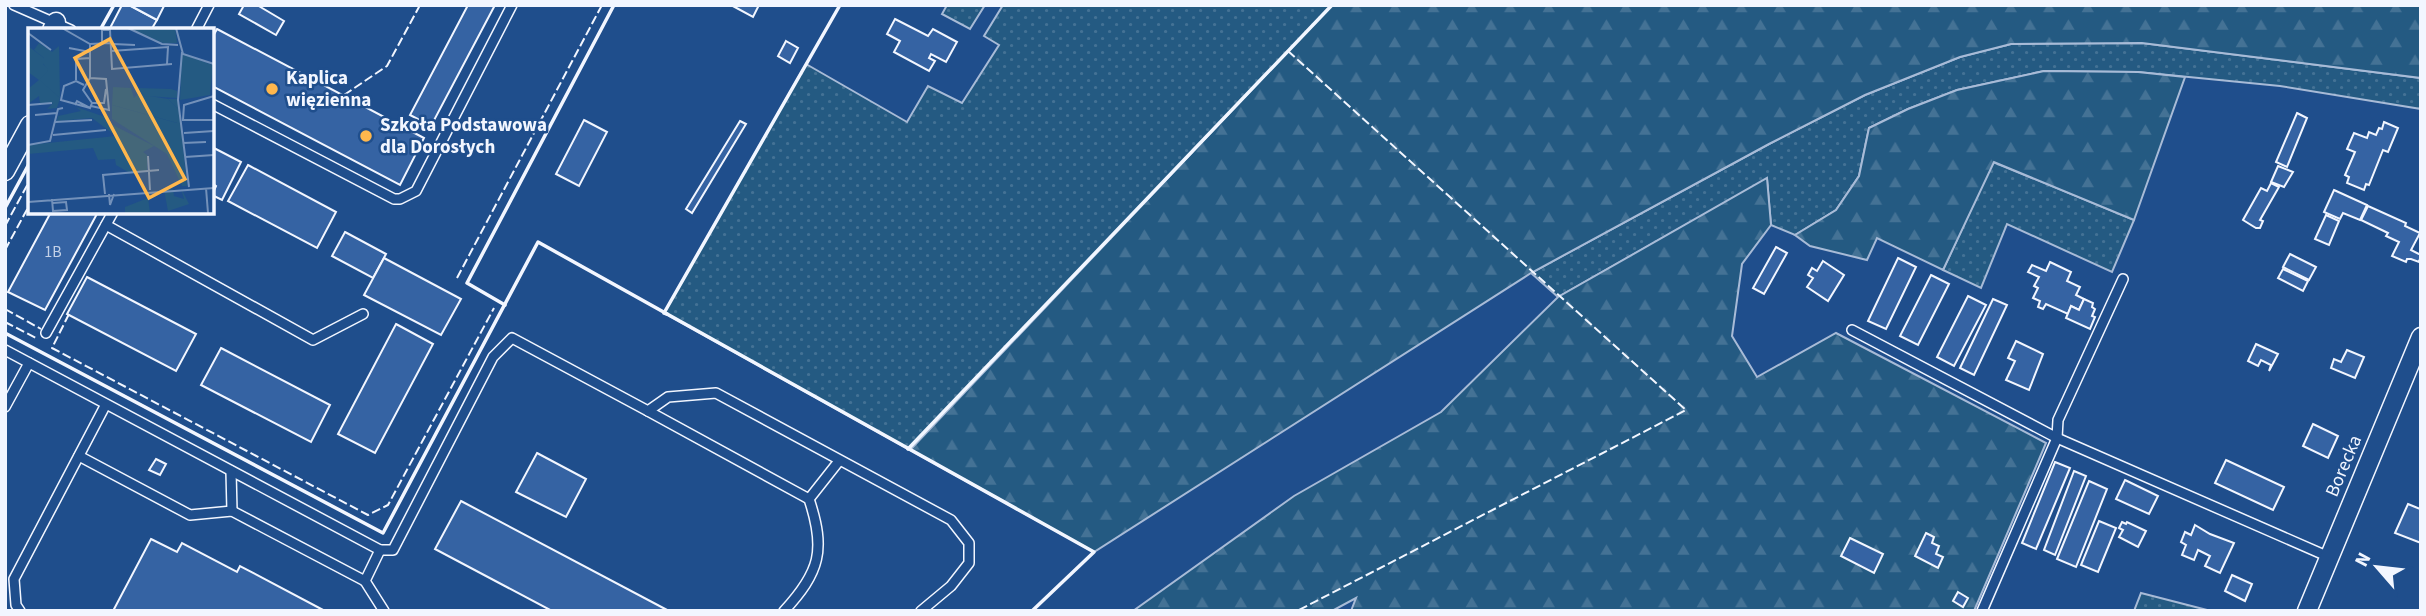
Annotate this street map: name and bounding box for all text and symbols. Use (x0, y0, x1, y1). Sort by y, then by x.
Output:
inset map (28, 28, 214, 214)
place label: Kaplica więzienna (286, 65, 371, 114)
marker: Kaplica więzienna (264, 81, 280, 97)
place label: Szkoła Podstawowa dla Dorosłych (380, 112, 547, 161)
marker: Szkoła Podstawowa dla Dorosłych (358, 128, 374, 144)
house number: 1B (44, 241, 62, 263)
street label: Borecka (2319, 431, 2369, 501)
north arrow (2342, 532, 2412, 602)
text: N (2348, 548, 2378, 572)

